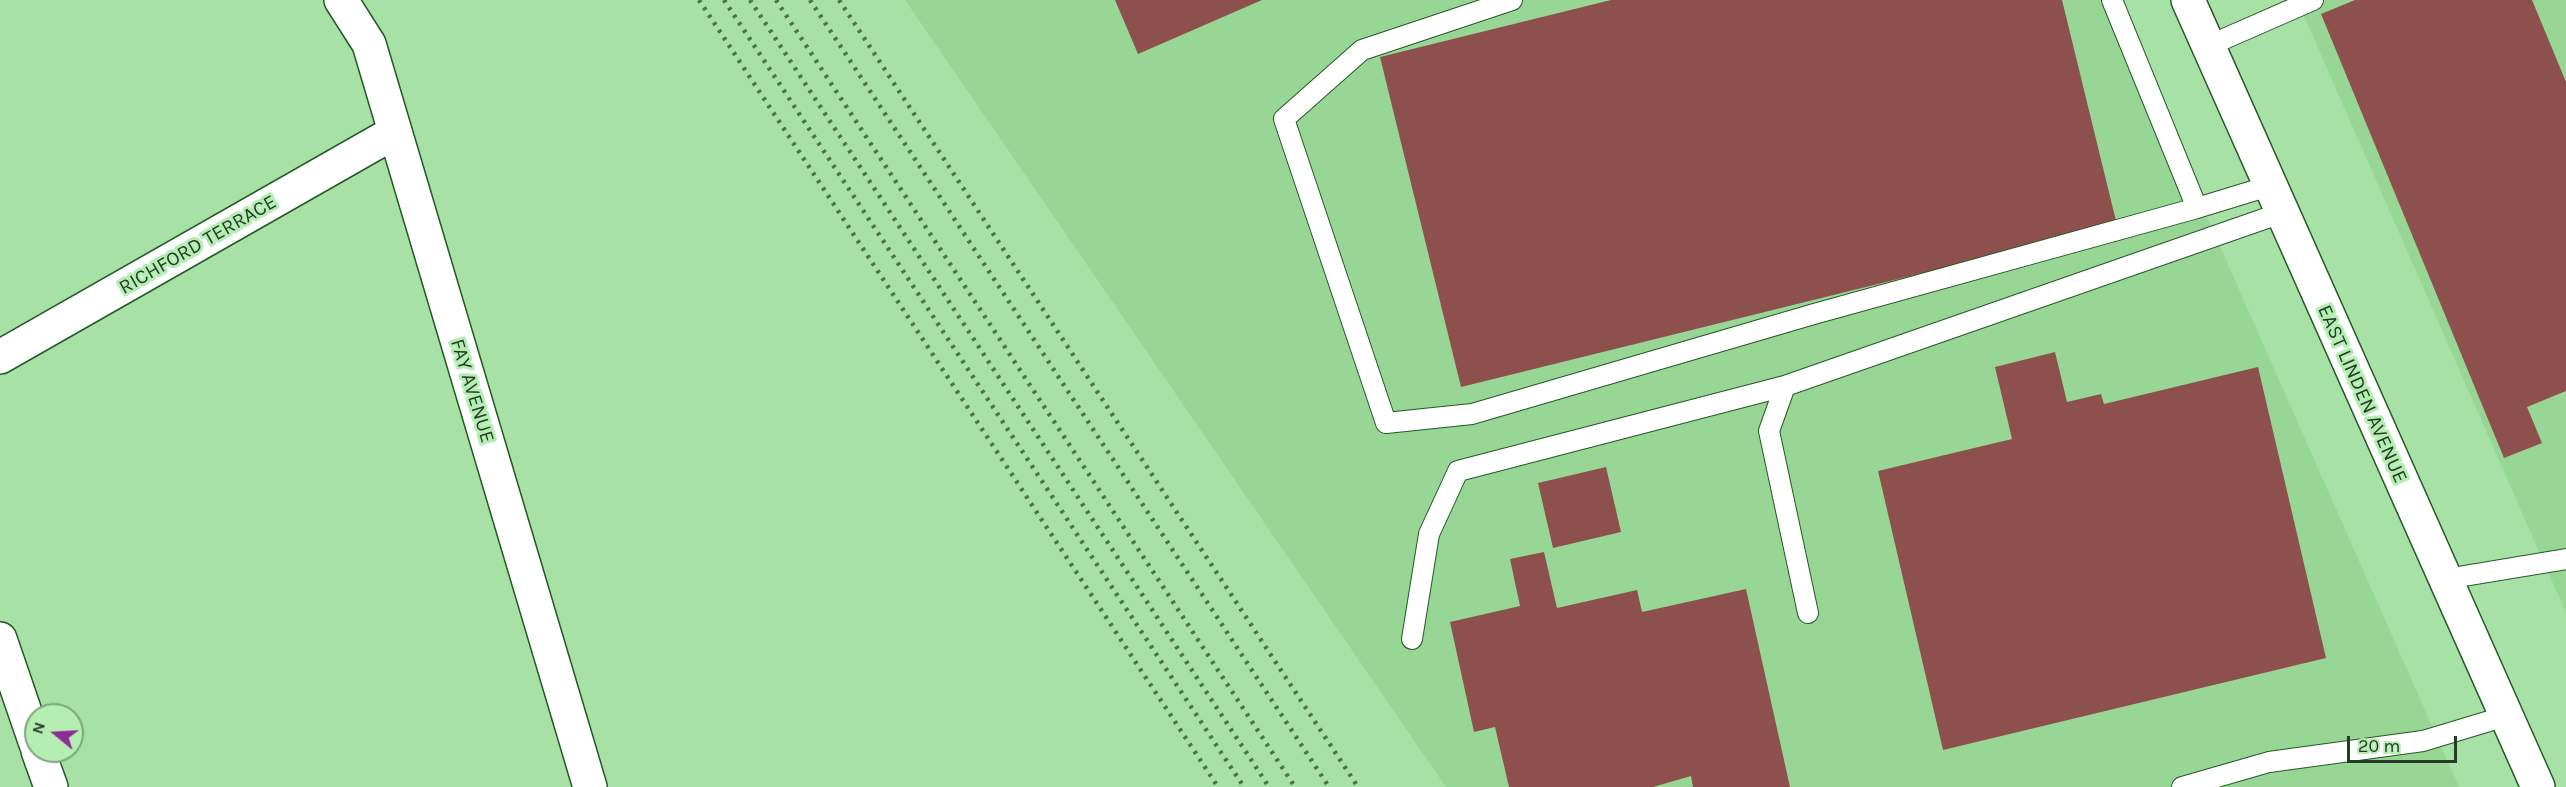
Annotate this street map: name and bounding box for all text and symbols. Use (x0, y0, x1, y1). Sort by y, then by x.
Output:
street label: RICHFORD TERRACE (115, 190, 281, 300)
street label: EAST LINDEN AVENUE (2312, 301, 2412, 487)
street label: FAY AVENUE (445, 336, 499, 446)
north arrow (24, 703, 84, 763)
text: N (27, 720, 49, 736)
scale bar (2350, 724, 2460, 762)
text: 20 m (2358, 735, 2400, 757)

